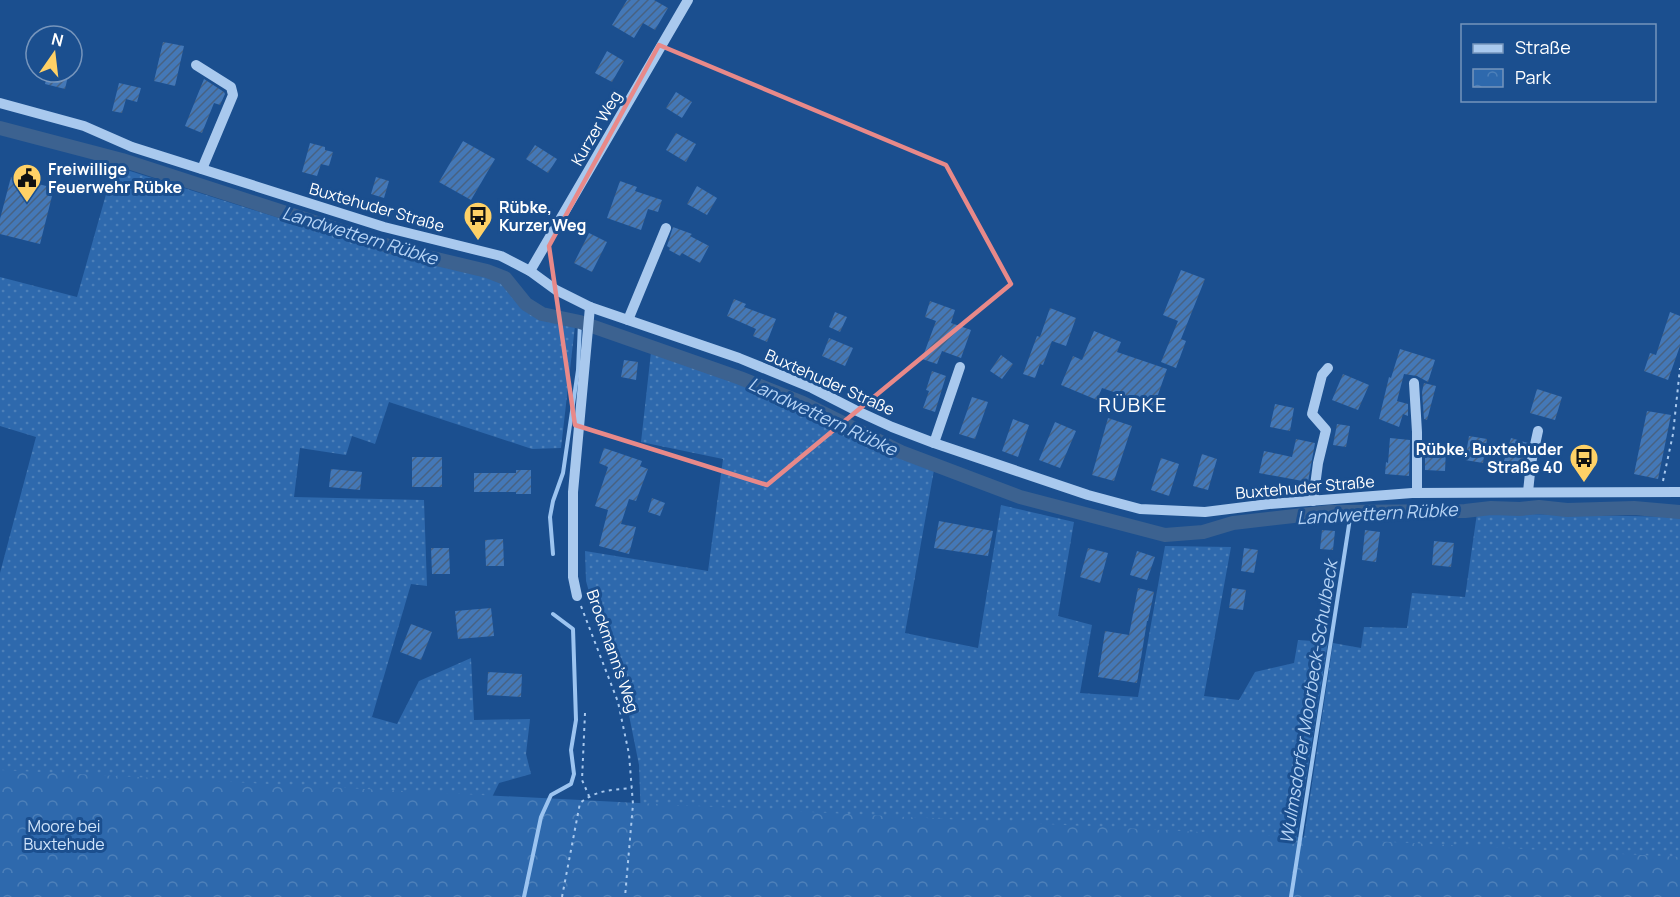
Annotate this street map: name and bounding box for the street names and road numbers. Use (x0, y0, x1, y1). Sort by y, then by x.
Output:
street label: Kurzer Weg (566, 86, 626, 170)
street label: Buxtehuder Straße (307, 177, 447, 237)
street label: Buxtehuder Straße (762, 344, 898, 420)
street label: Buxtehuder Straße (1235, 470, 1375, 504)
street label: Brockmann's Weg (582, 586, 644, 716)

